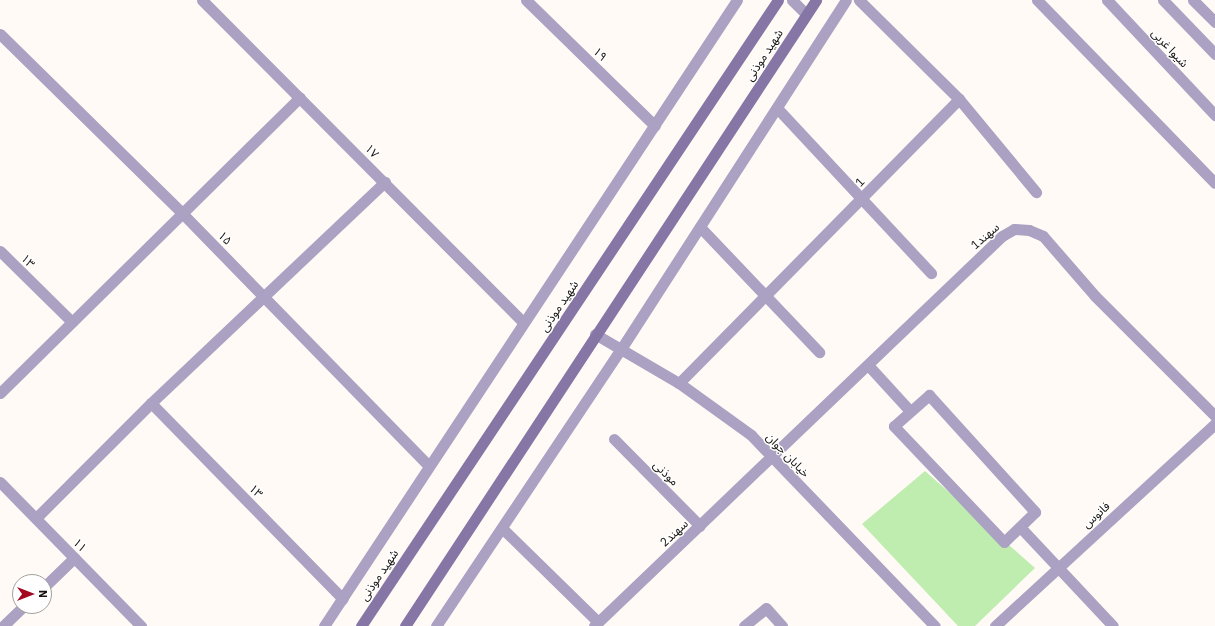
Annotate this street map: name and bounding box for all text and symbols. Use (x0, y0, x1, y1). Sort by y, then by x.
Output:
street label: شهید موذنی (742, 26, 786, 84)
street label: شیوا غربی (1148, 26, 1192, 70)
street label: ۱۹ (590, 44, 610, 64)
street label: ۱۷ (362, 141, 382, 161)
street label: 1 (852, 174, 868, 190)
street label: 1سهند (968, 220, 1002, 252)
street label: ۱۵ (215, 228, 235, 248)
street label: ۱۳ (18, 251, 38, 271)
street label: شهید موذنی (537, 278, 581, 334)
street label: خیابان جوان (763, 430, 813, 480)
street label: موذنی (650, 457, 682, 489)
street label: ۱۳ (246, 481, 266, 501)
street label: فانوس (1079, 499, 1113, 531)
street label: 2سهند (657, 516, 691, 550)
street label: ۱۱ (70, 535, 90, 555)
street label: شهید موذنی (357, 547, 401, 603)
north arrow (12, 574, 52, 614)
text: N (36, 590, 50, 598)

